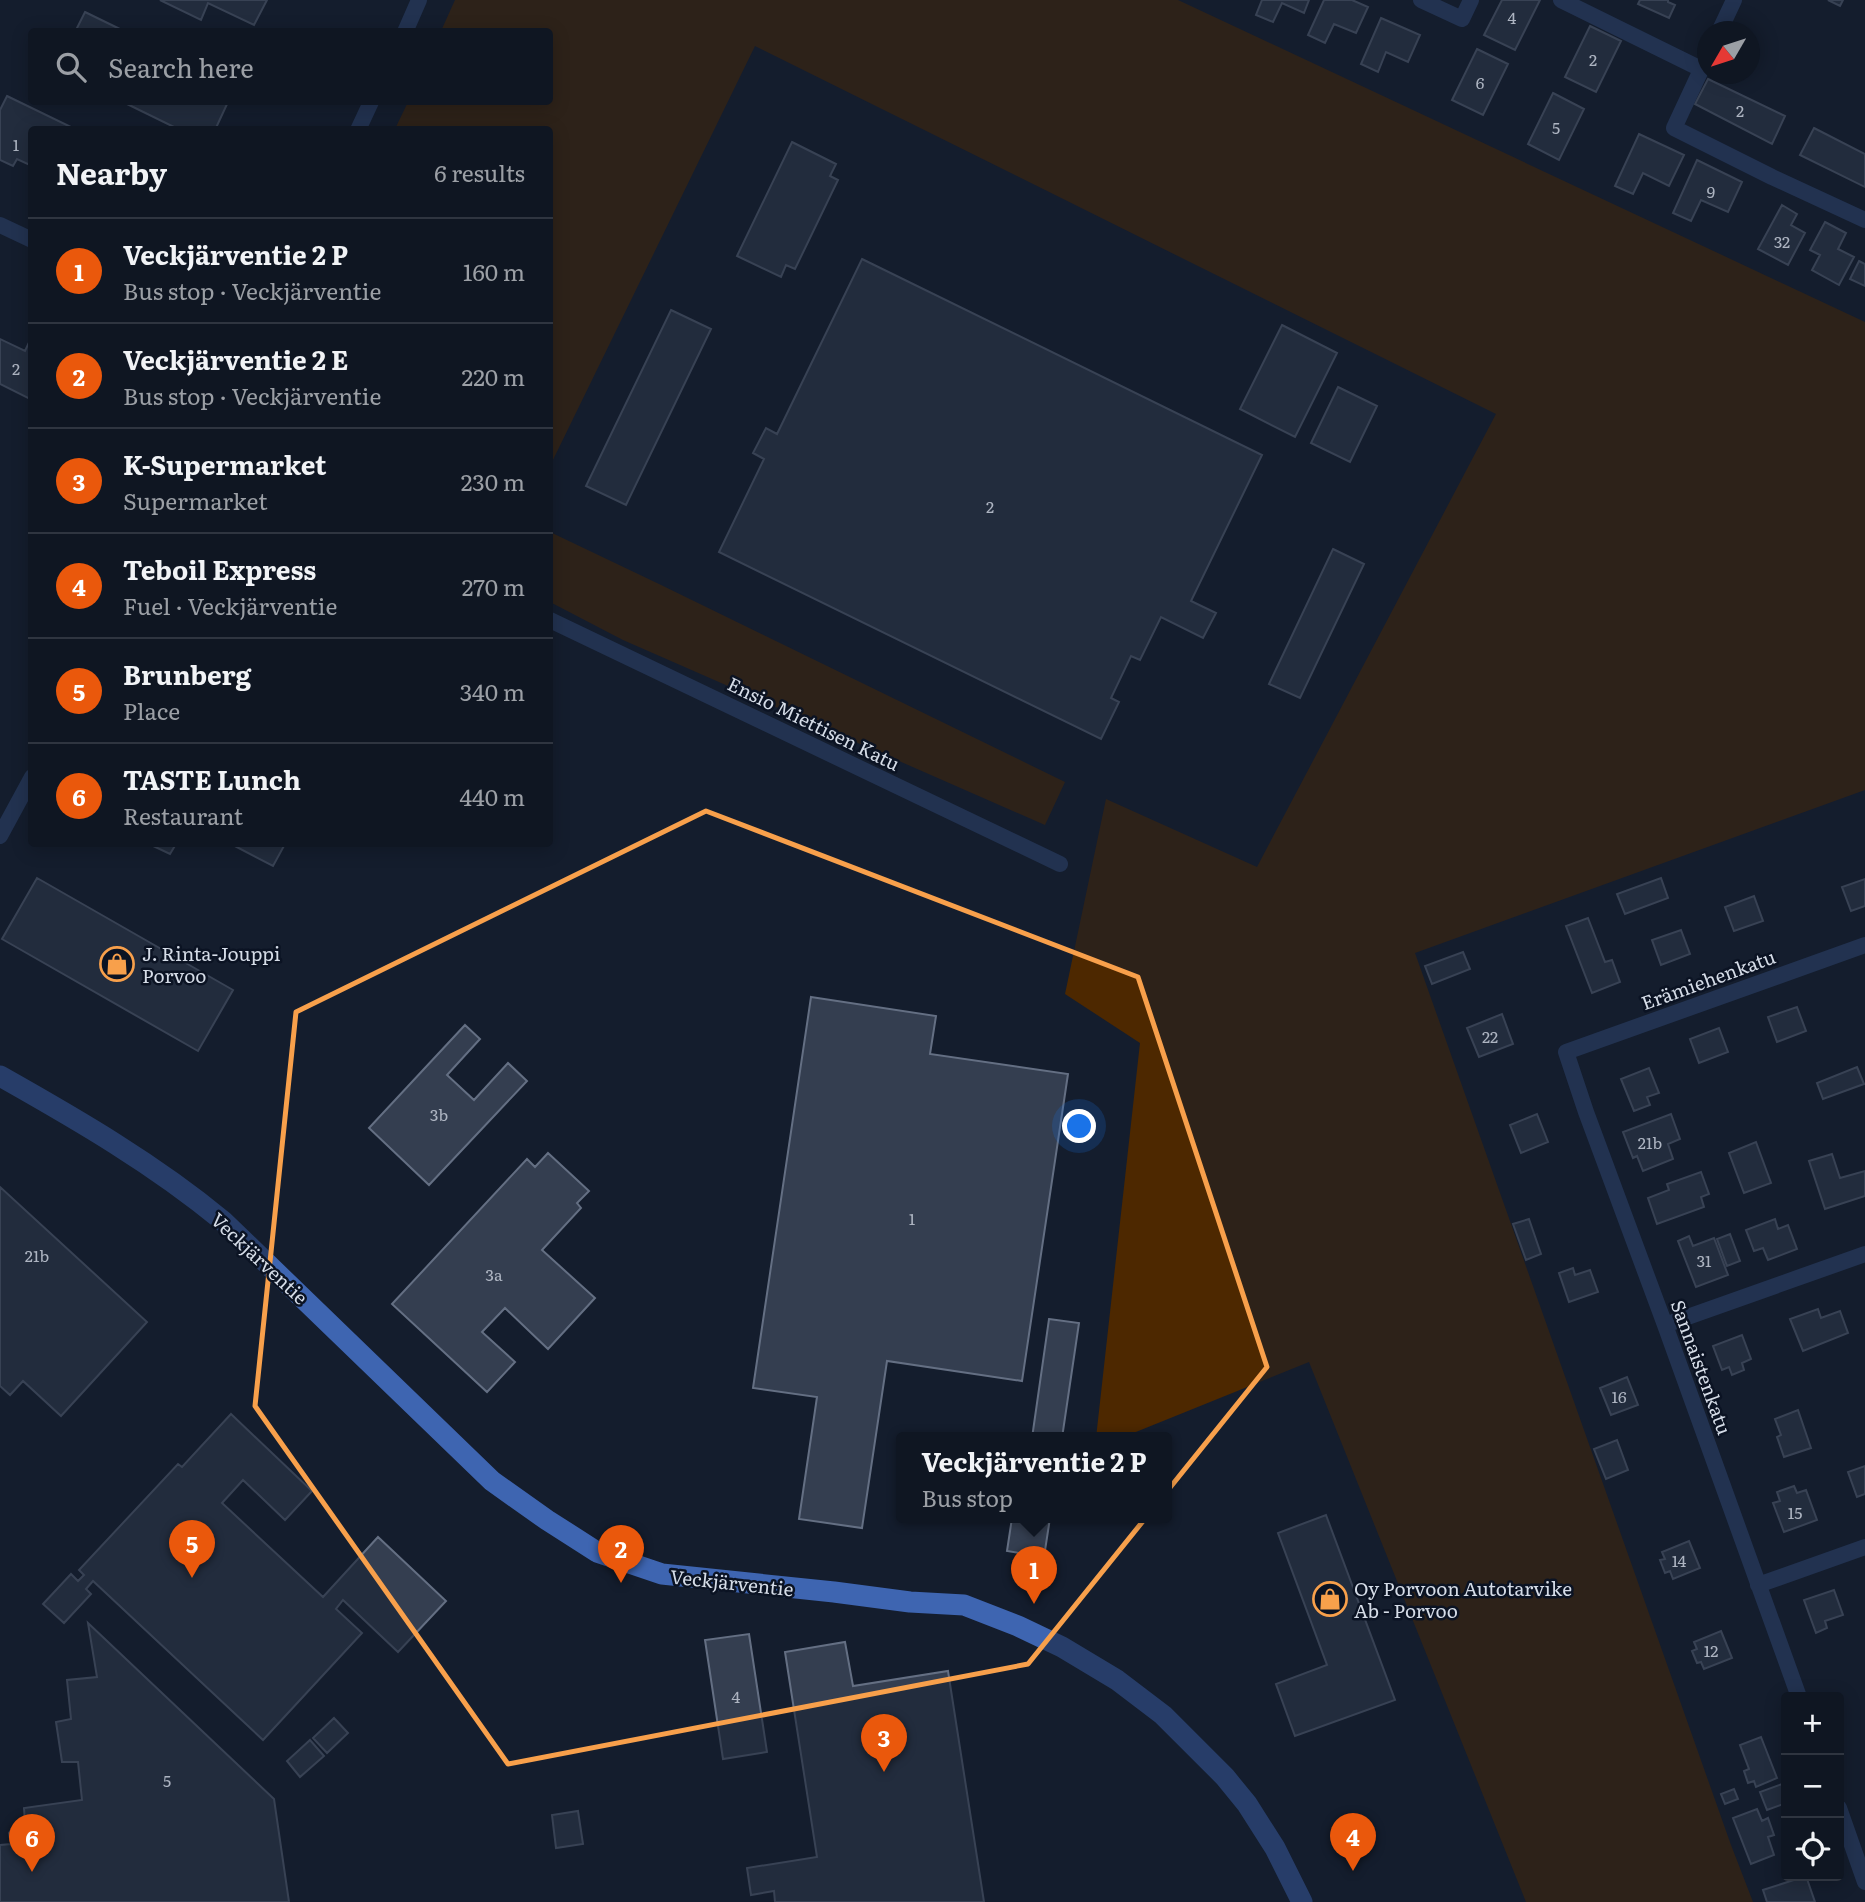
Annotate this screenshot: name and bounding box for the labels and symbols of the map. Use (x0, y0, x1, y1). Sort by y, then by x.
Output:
house number: 4 (1508, 5, 1517, 29)
north arrow (1697, 21, 1760, 84)
house number: 2 (1589, 47, 1597, 71)
house number: 6 (1476, 70, 1485, 94)
house number: 2 (1736, 98, 1744, 122)
house number: 5 (1552, 115, 1560, 139)
house number: 1 (13, 132, 20, 156)
house number: 9 (1707, 179, 1715, 203)
house number: 32 (1774, 229, 1790, 253)
house number: 2 (12, 356, 20, 380)
house number: 2 (986, 494, 994, 518)
street label: Ensio Miettisen Katu (723, 669, 905, 777)
place label: J. Rinta-Jouppi Porvoo (142, 939, 280, 989)
street label: Erämiehenkatu (1637, 942, 1779, 1016)
shop icon: J. Rinta-Jouppi Porvoo (98, 945, 136, 983)
house number: 22 (1482, 1024, 1498, 1048)
house number: 3b (430, 1102, 448, 1126)
your location (1062, 1109, 1096, 1143)
house number: 21b (1638, 1130, 1662, 1154)
street label: Veckjärventie (205, 1206, 315, 1311)
house number: 1 (909, 1206, 916, 1230)
house number: 21b (25, 1243, 49, 1267)
house number: 31 (1696, 1248, 1712, 1272)
house number: 3a (485, 1262, 503, 1286)
street label: Sannaistenkatu (1665, 1296, 1739, 1438)
house number: 16 (1611, 1384, 1627, 1408)
house number: 15 (1788, 1500, 1802, 1524)
pin: 5 (169, 1520, 215, 1578)
pin: 2 (598, 1525, 644, 1583)
pin: 1 (1011, 1546, 1057, 1604)
house number: 14 (1672, 1548, 1687, 1572)
street label: Veckjärventie (669, 1562, 795, 1602)
place label: Oy Porvoon Autotarvike Ab - Porvoo (1354, 1574, 1572, 1624)
shop icon: Oy Porvoon Autotarvike Ab - Porvoo (1311, 1580, 1349, 1618)
house number: 12 (1704, 1638, 1718, 1662)
house number: 4 (732, 1684, 741, 1708)
pin: 3 (861, 1714, 907, 1772)
house number: 5 (163, 1768, 171, 1792)
pin: 4 (1330, 1813, 1376, 1871)
pin: 6 (9, 1814, 55, 1872)

